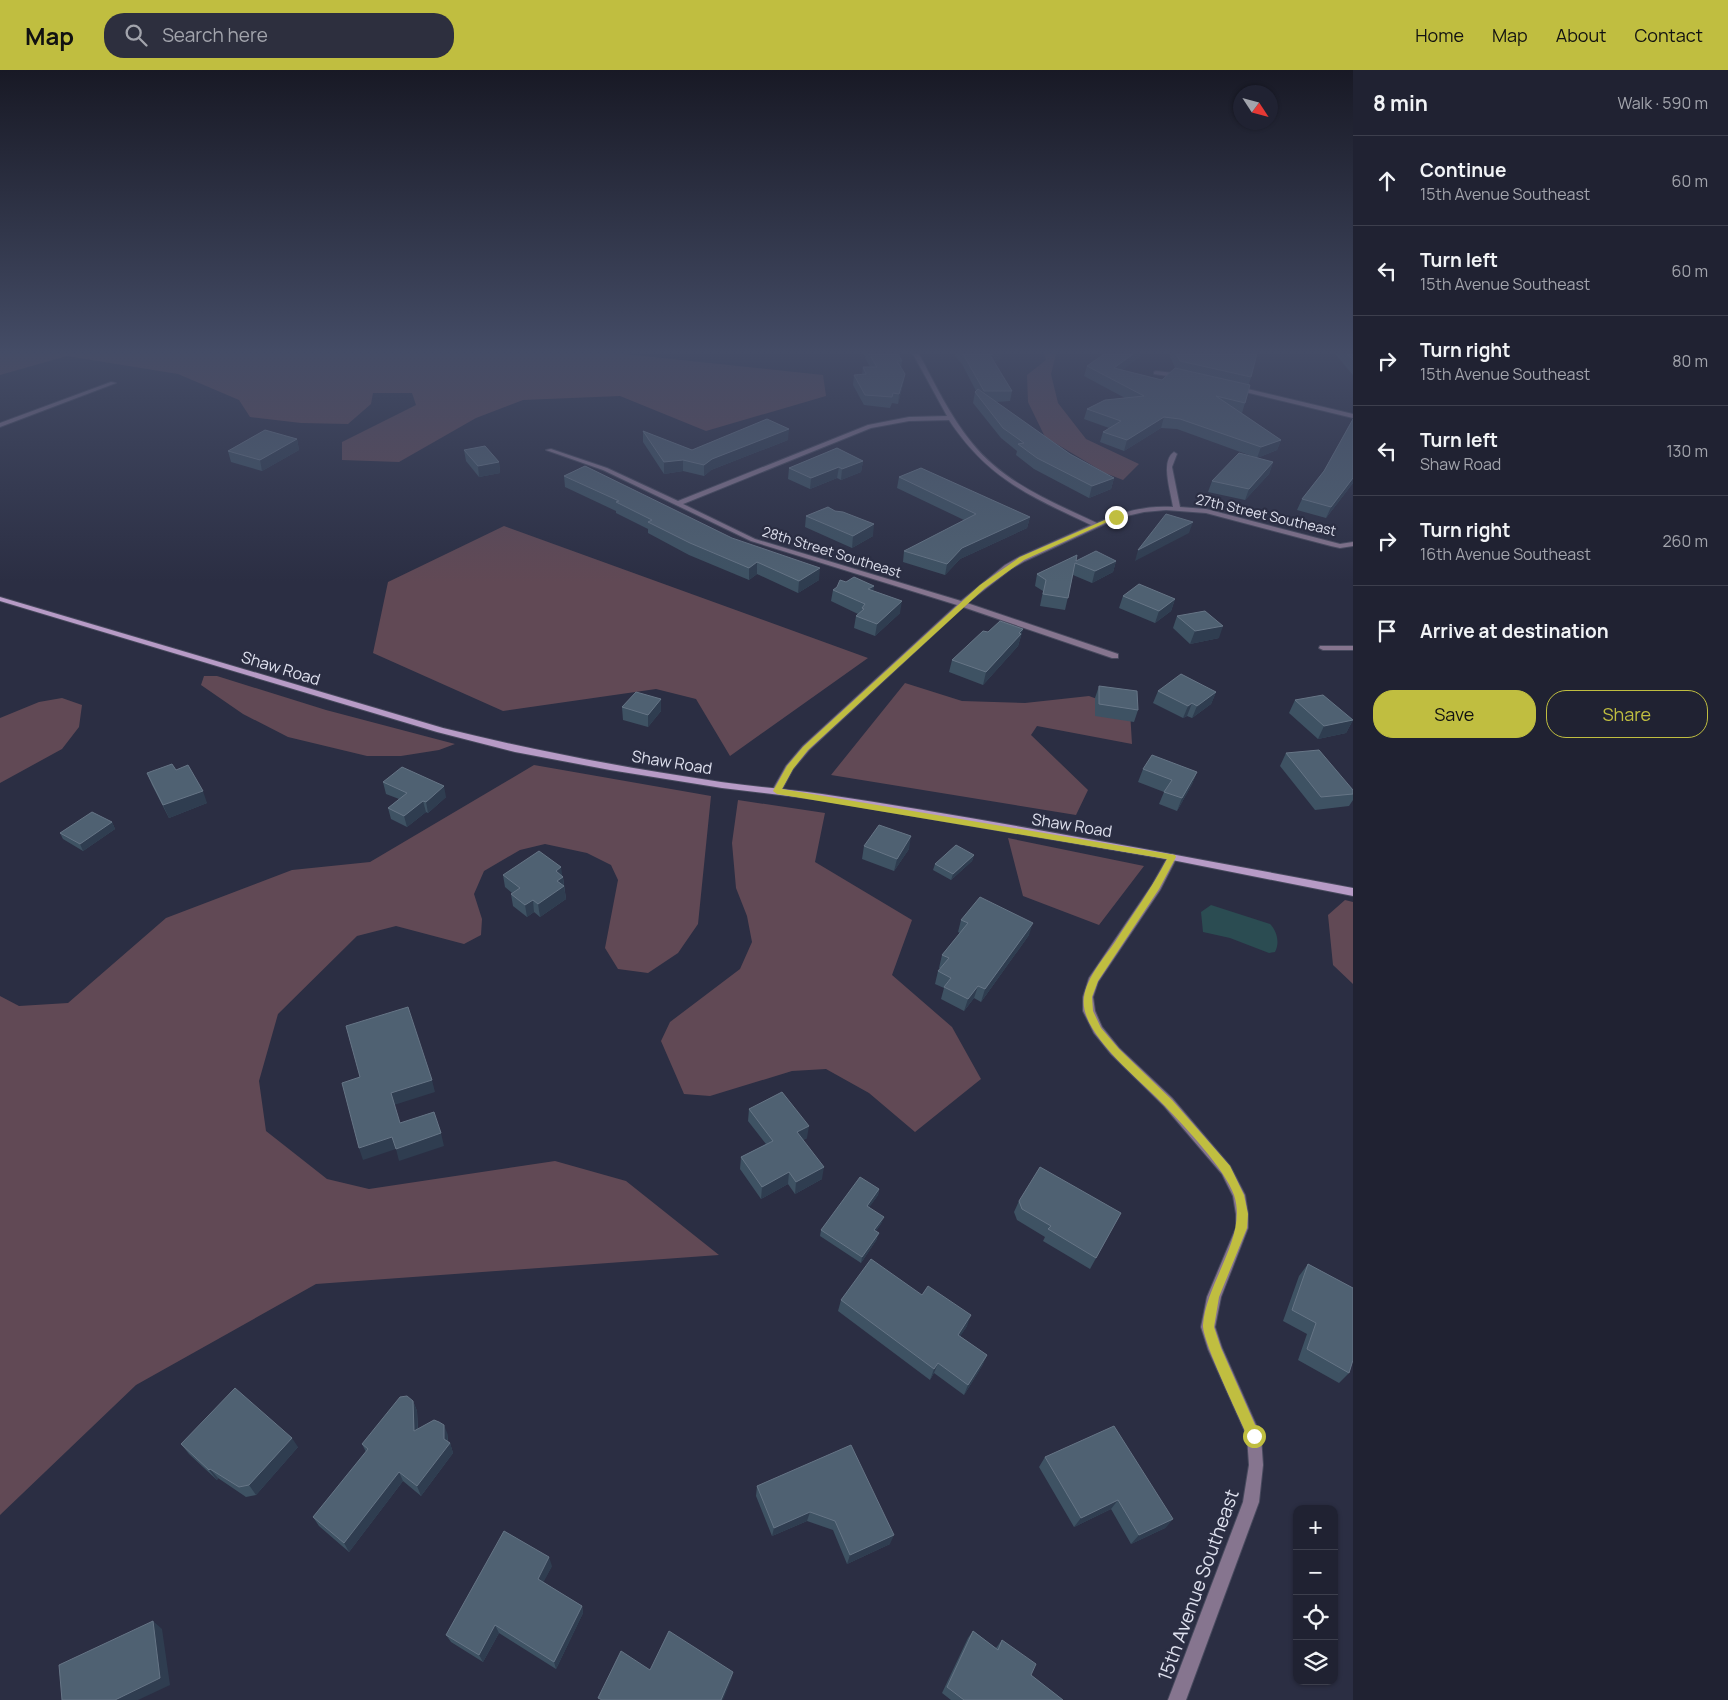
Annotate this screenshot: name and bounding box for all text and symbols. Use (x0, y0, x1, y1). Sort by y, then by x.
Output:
search box (104, 13, 454, 58)
text: Map (25, 19, 74, 52)
icon: search (122, 21, 150, 49)
text: Search here (162, 22, 268, 48)
text: Home (1415, 23, 1464, 47)
text: Map (1492, 23, 1528, 47)
text: About (1556, 23, 1606, 47)
text: Contact (1634, 23, 1703, 47)
north arrow (1233, 85, 1278, 130)
text: 8 min (1373, 89, 1428, 117)
text: Walk · 590 m (1617, 92, 1708, 114)
text: Continue (1420, 157, 1506, 183)
icon: ahead (1373, 167, 1401, 195)
text: 60 m (1672, 170, 1708, 192)
text: 15th Avenue Southeast (1420, 183, 1590, 205)
text: Turn left (1420, 247, 1498, 273)
icon: left (1373, 257, 1401, 285)
text: 60 m (1672, 260, 1708, 282)
text: 15th Avenue Southeast (1420, 273, 1590, 295)
text: Turn right (1420, 337, 1510, 363)
icon: right (1373, 347, 1401, 375)
text: 80 m (1672, 350, 1708, 372)
text: 15th Avenue Southeast (1420, 363, 1590, 385)
text: Turn left (1420, 427, 1498, 453)
icon: left (1373, 437, 1401, 465)
text: 130 m (1666, 440, 1708, 462)
text: Shaw Road (1420, 453, 1501, 475)
street label: 27th Street Southeast (1194, 489, 1339, 540)
route end (1105, 506, 1128, 529)
text: Turn right (1420, 517, 1510, 543)
street label: 28th Street Southeast (760, 521, 904, 582)
icon: right (1373, 527, 1401, 555)
text: 260 m (1662, 530, 1708, 552)
text: 16th Avenue Southeast (1420, 543, 1591, 565)
icon: arrive (1373, 617, 1401, 645)
text: Arrive at destination (1420, 618, 1609, 644)
street label: Shaw Road (239, 646, 323, 690)
button: Save (1373, 690, 1536, 738)
button: Share (1546, 690, 1708, 738)
street label: Shaw Road (630, 745, 714, 779)
street label: Shaw Road (1030, 808, 1114, 842)
route start (1243, 1425, 1266, 1448)
street label: 15th Avenue Southeast (1151, 1486, 1245, 1684)
map controls (1293, 1505, 1338, 1685)
button: + (1293, 1505, 1338, 1550)
button: − (1293, 1550, 1338, 1595)
button: locate (1293, 1595, 1338, 1640)
button: layers (1293, 1640, 1338, 1685)

